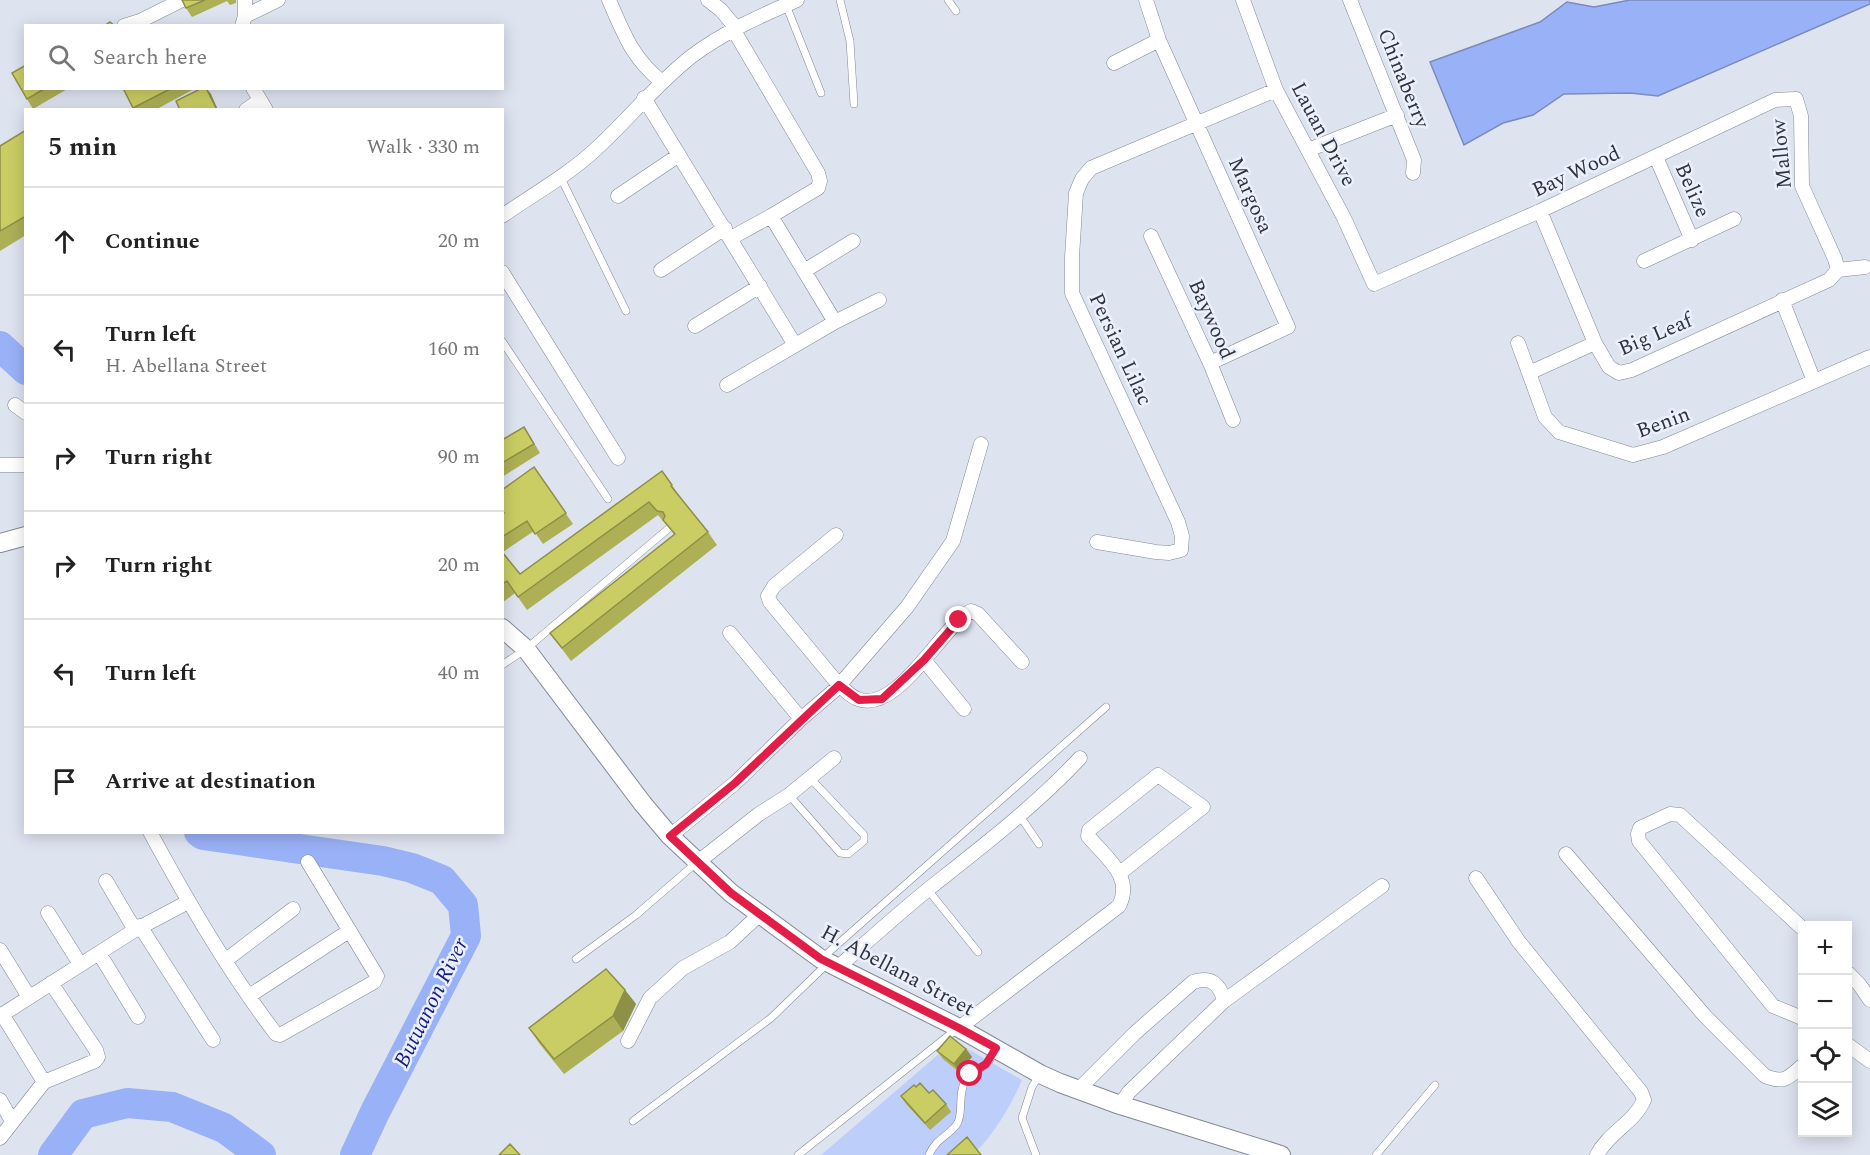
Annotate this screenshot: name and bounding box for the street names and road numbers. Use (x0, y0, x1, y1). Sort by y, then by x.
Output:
street label: Chinaberry (1369, 24, 1438, 134)
street label: Lauan Drive (1282, 76, 1364, 193)
street label: Mallow (1763, 117, 1801, 190)
street label: Bay Wood (1527, 138, 1626, 206)
street label: Margosa (1219, 152, 1281, 239)
street label: Belize (1666, 158, 1718, 223)
street label: Baywood (1179, 274, 1243, 365)
street label: Persian Lilac (1080, 288, 1160, 411)
street label: Big Leaf (1613, 304, 1699, 365)
street label: Benin (1632, 398, 1695, 447)
street label: H. Abellana Street (815, 917, 980, 1025)

